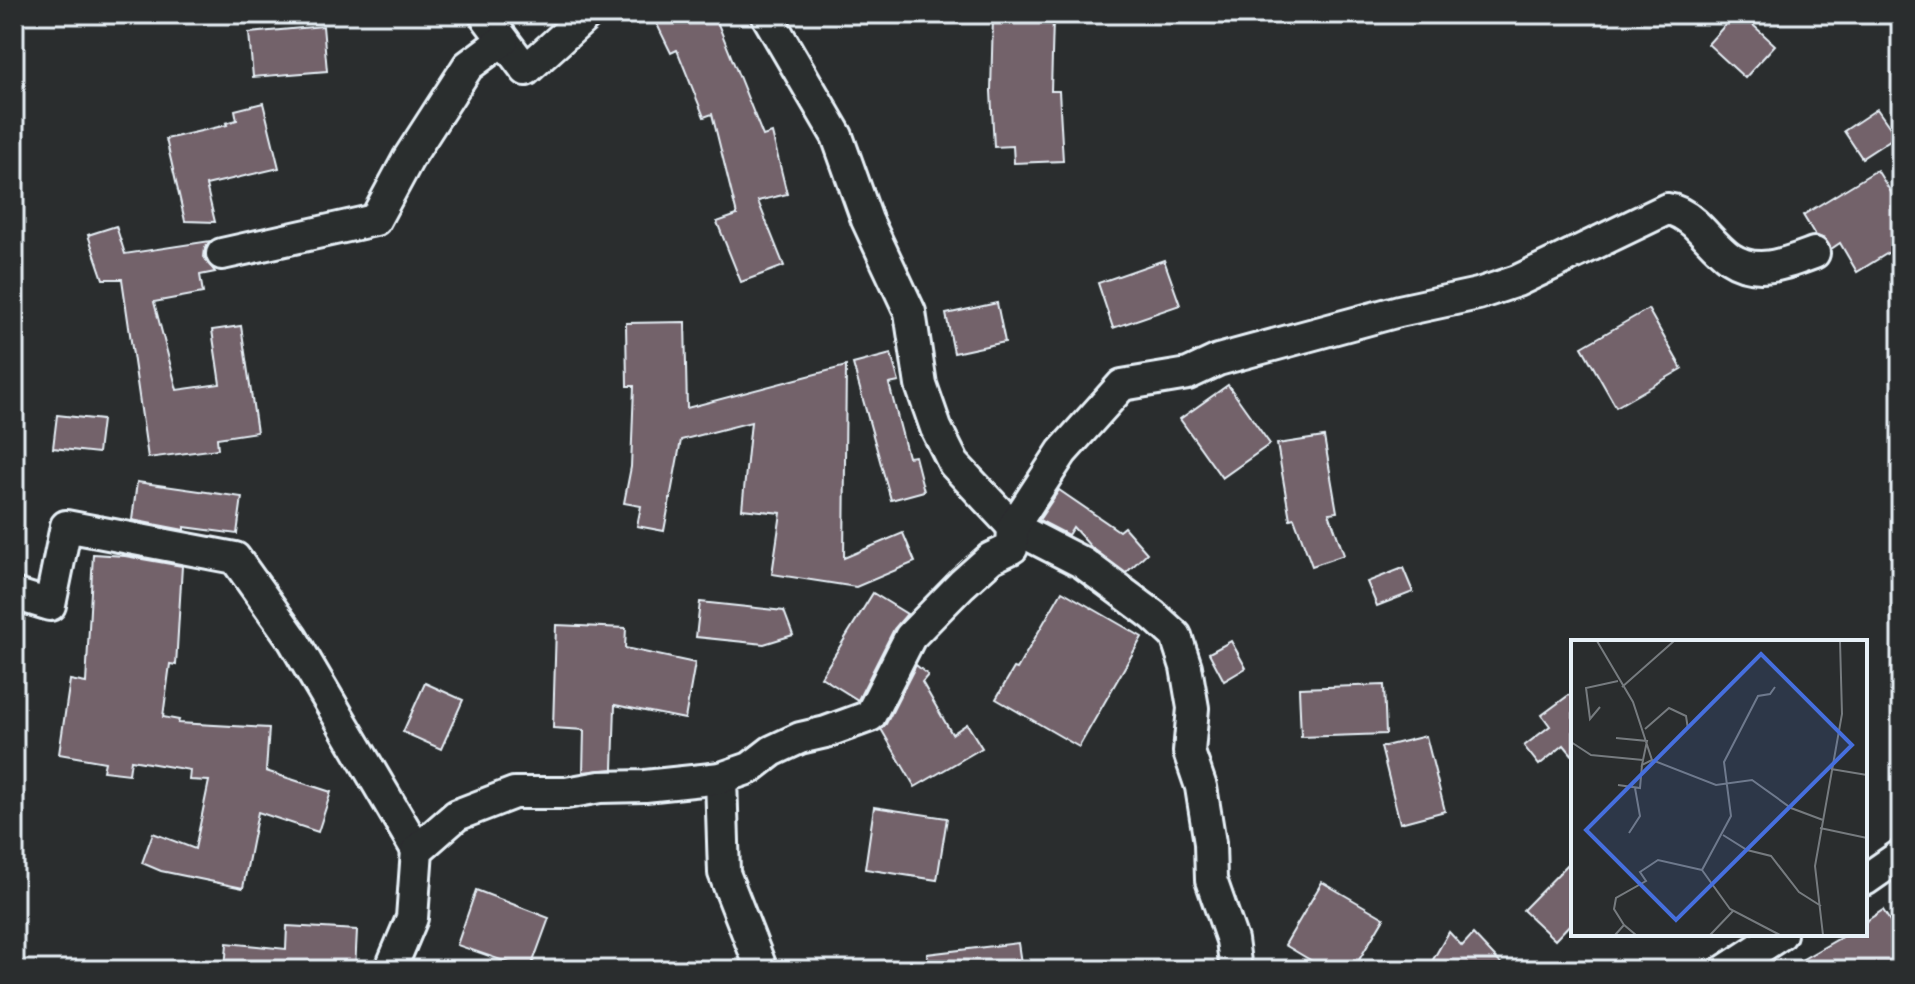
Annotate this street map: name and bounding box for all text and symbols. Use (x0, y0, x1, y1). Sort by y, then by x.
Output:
inset map (1571, 640, 1867, 936)

